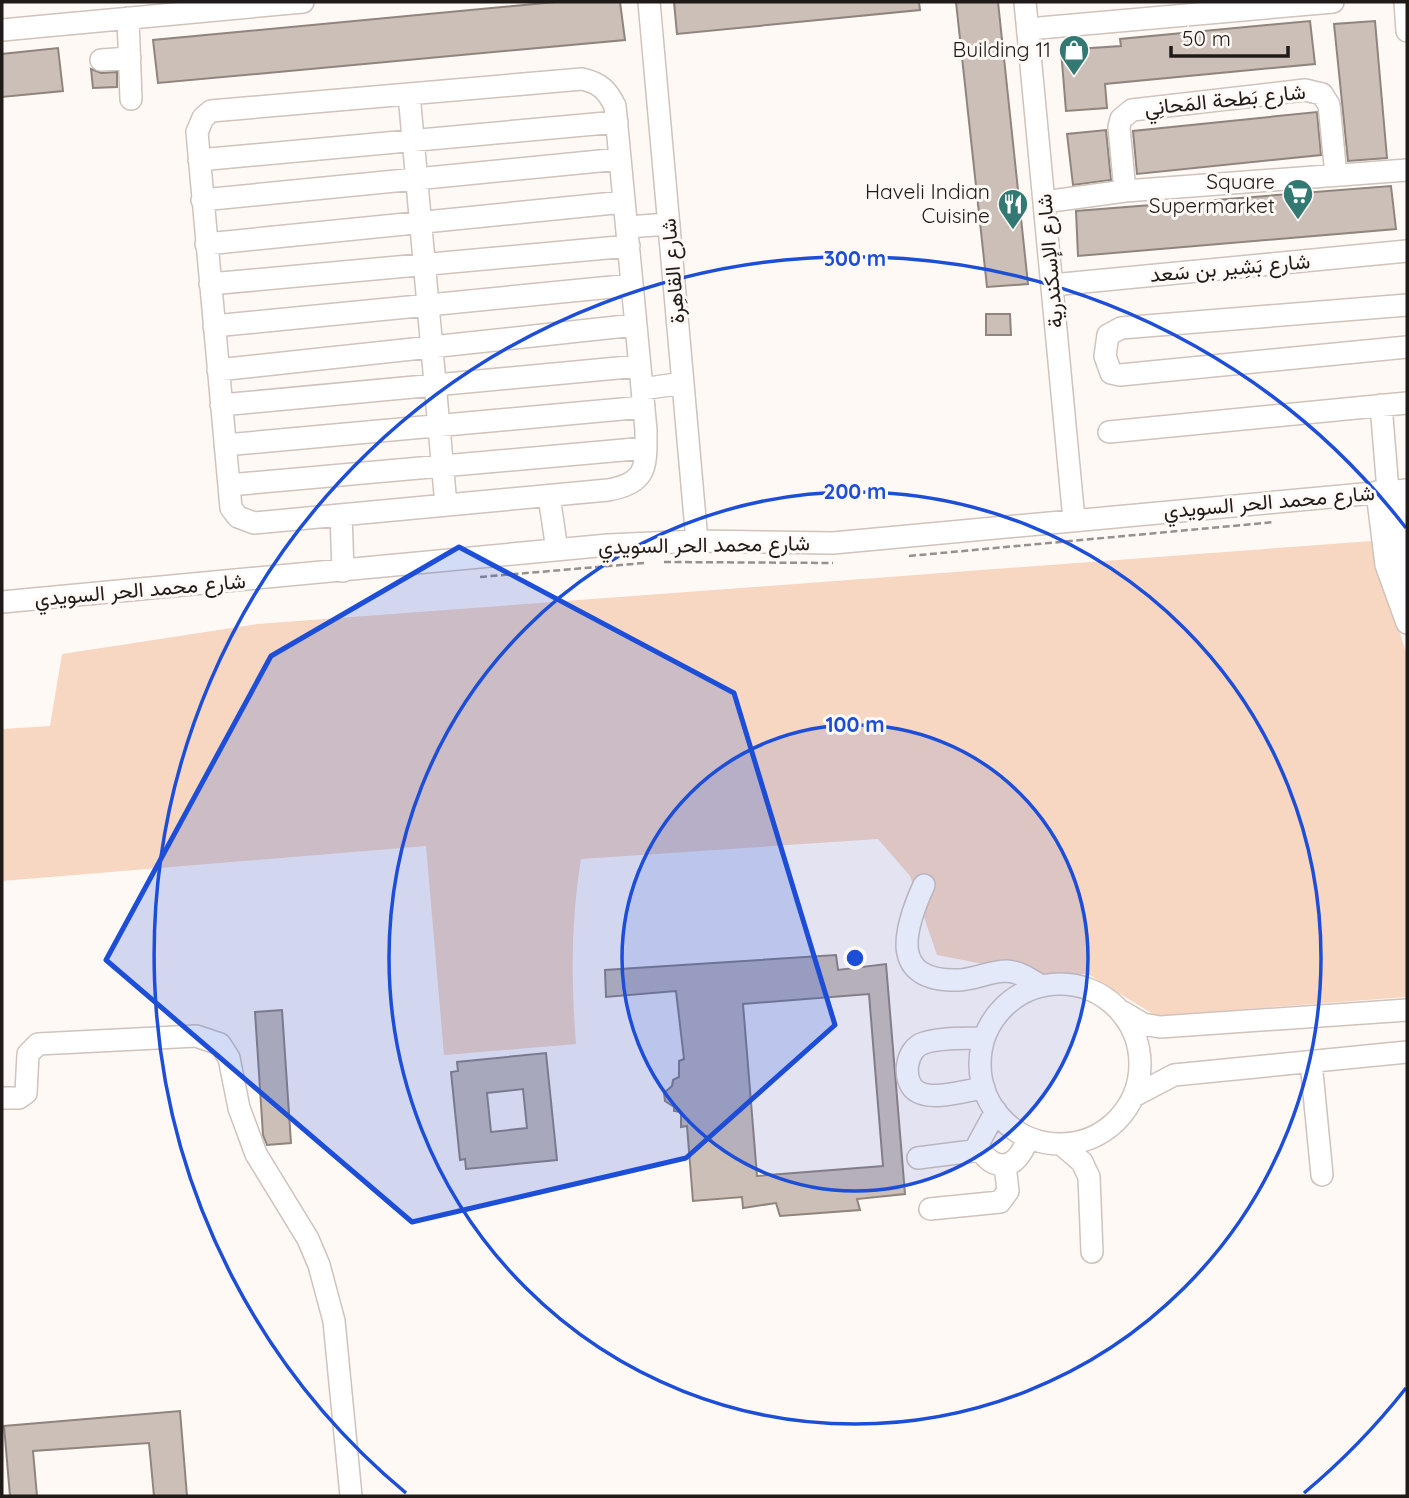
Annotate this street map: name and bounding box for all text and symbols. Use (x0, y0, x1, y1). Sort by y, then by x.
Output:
scale bar (1171, 14, 1288, 58)
text: 50 m (1182, 25, 1231, 51)
shop icon: Building 11 (1057, 33, 1091, 77)
place label: Building 11 (953, 36, 1051, 62)
street label: شارع بَطحة المَحانِي (1143, 78, 1307, 125)
place label: Square Supermarket (1149, 168, 1275, 218)
supermarket icon: Square Supermarket (1281, 177, 1315, 221)
place label: Haveli Indian Cuisine (865, 178, 990, 228)
restaurant icon: Haveli Indian Cuisine (996, 187, 1030, 231)
street label: شارع الإسكندرية (1030, 193, 1070, 329)
street label: شارع القاهِرة (654, 217, 692, 325)
text: 300 m (824, 245, 886, 271)
street label: شارع بَشِير بن سَعد (1149, 247, 1311, 289)
text: 200 m (824, 478, 886, 504)
street label: شارع محمد الحر السويدي (1162, 479, 1376, 528)
street label: شارع محمد الحر السويدي (598, 529, 810, 564)
street label: شارع محمد الحر السويدي (33, 567, 247, 616)
text: 100 m (825, 711, 885, 737)
centre of rings (843, 946, 867, 970)

